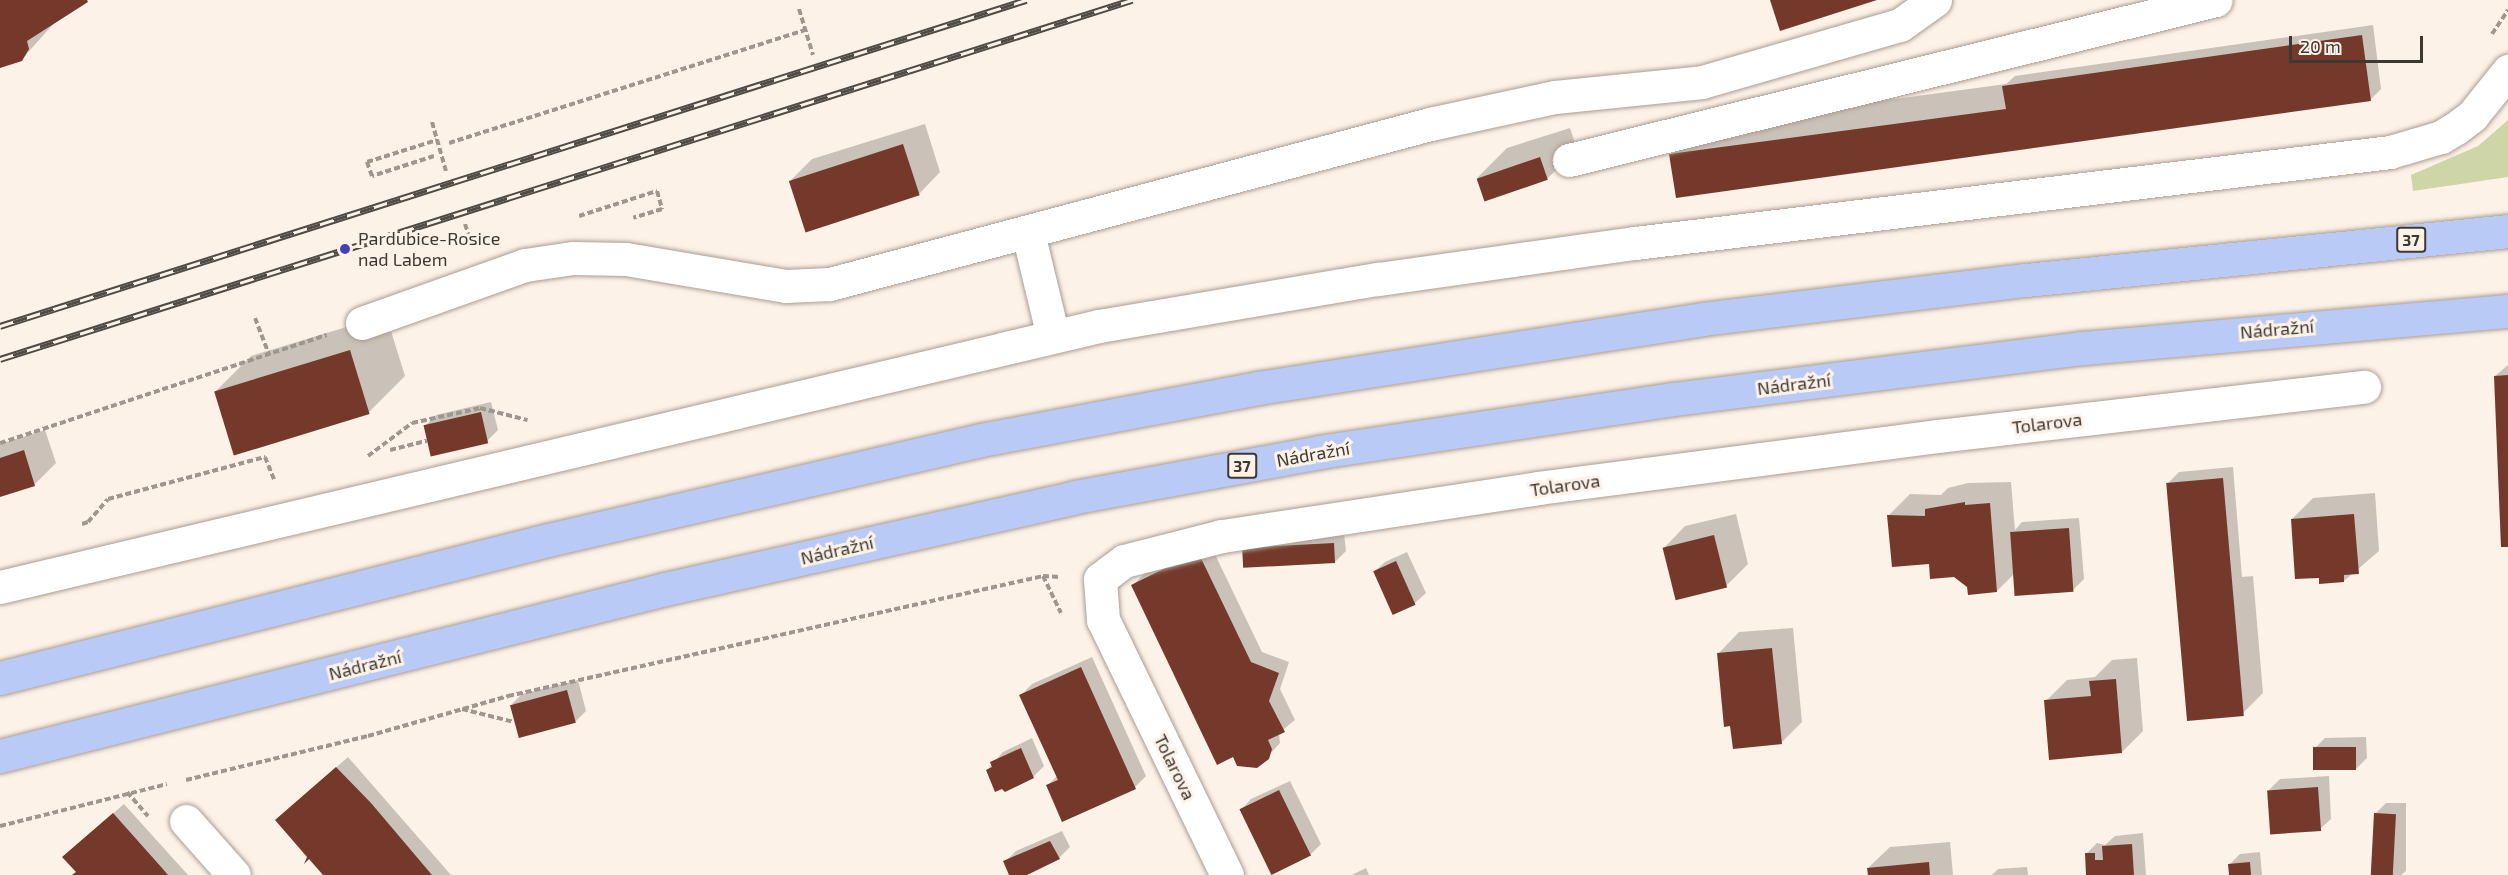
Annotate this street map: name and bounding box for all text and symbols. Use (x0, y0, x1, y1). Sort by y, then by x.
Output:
scale bar (2292, 24, 2426, 62)
text: 20 m (2300, 35, 2341, 57)
road number: 37 (2396, 227, 2426, 253)
place label: Pardubice-Rosice nad Labem (358, 228, 500, 270)
marker: Pardubice-Rosice nad Labem (336, 240, 354, 258)
street label: Nádražní (2239, 315, 2315, 343)
street label: Nádražní (1756, 369, 1832, 399)
street label: Tolarova (2011, 408, 2083, 438)
street label: Nádražní (1275, 437, 1351, 471)
road number: 37 (1227, 453, 1257, 479)
street label: Tolarova (1529, 469, 1601, 501)
street label: Nádražní (798, 531, 876, 569)
street label: Nádražní (326, 646, 404, 684)
street label: Tolarova (1150, 731, 1200, 803)

